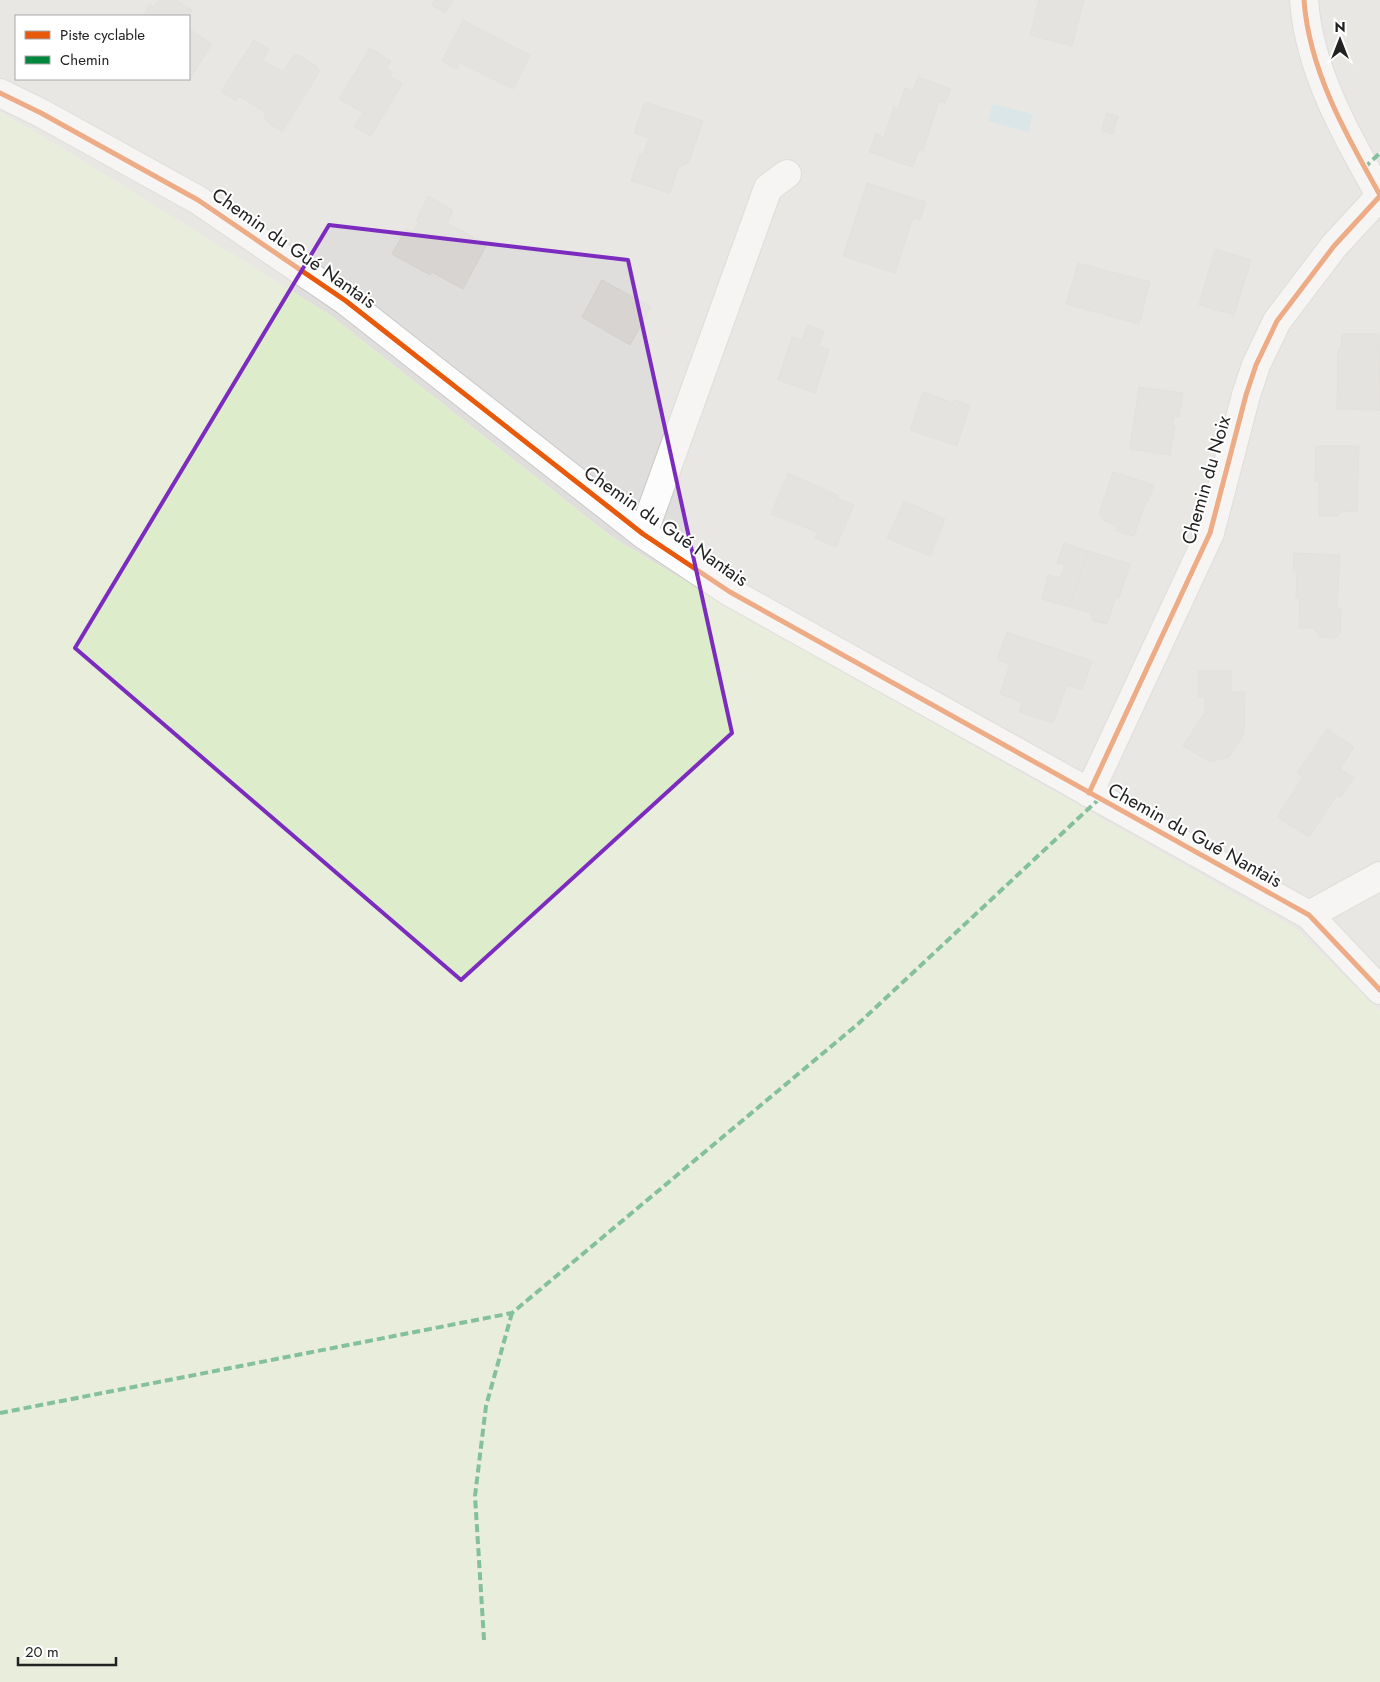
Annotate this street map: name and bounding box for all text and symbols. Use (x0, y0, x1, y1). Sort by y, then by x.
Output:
legend (15, 15, 190, 80)
north arrow (1315, 15, 1365, 65)
text: N (1334, 17, 1346, 37)
text: Piste cyclable (60, 24, 145, 46)
text: Chemin (60, 49, 109, 71)
street label: Chemin du Gué Nantais (206, 181, 382, 315)
street label: Chemin du Noix (1175, 412, 1237, 548)
street label: Chemin du Gué Nantais (578, 459, 754, 593)
street label: Chemin du Gué Nantais (1103, 776, 1287, 894)
scale bar (18, 1634, 115, 1666)
text: 20 m (25, 1641, 59, 1663)

